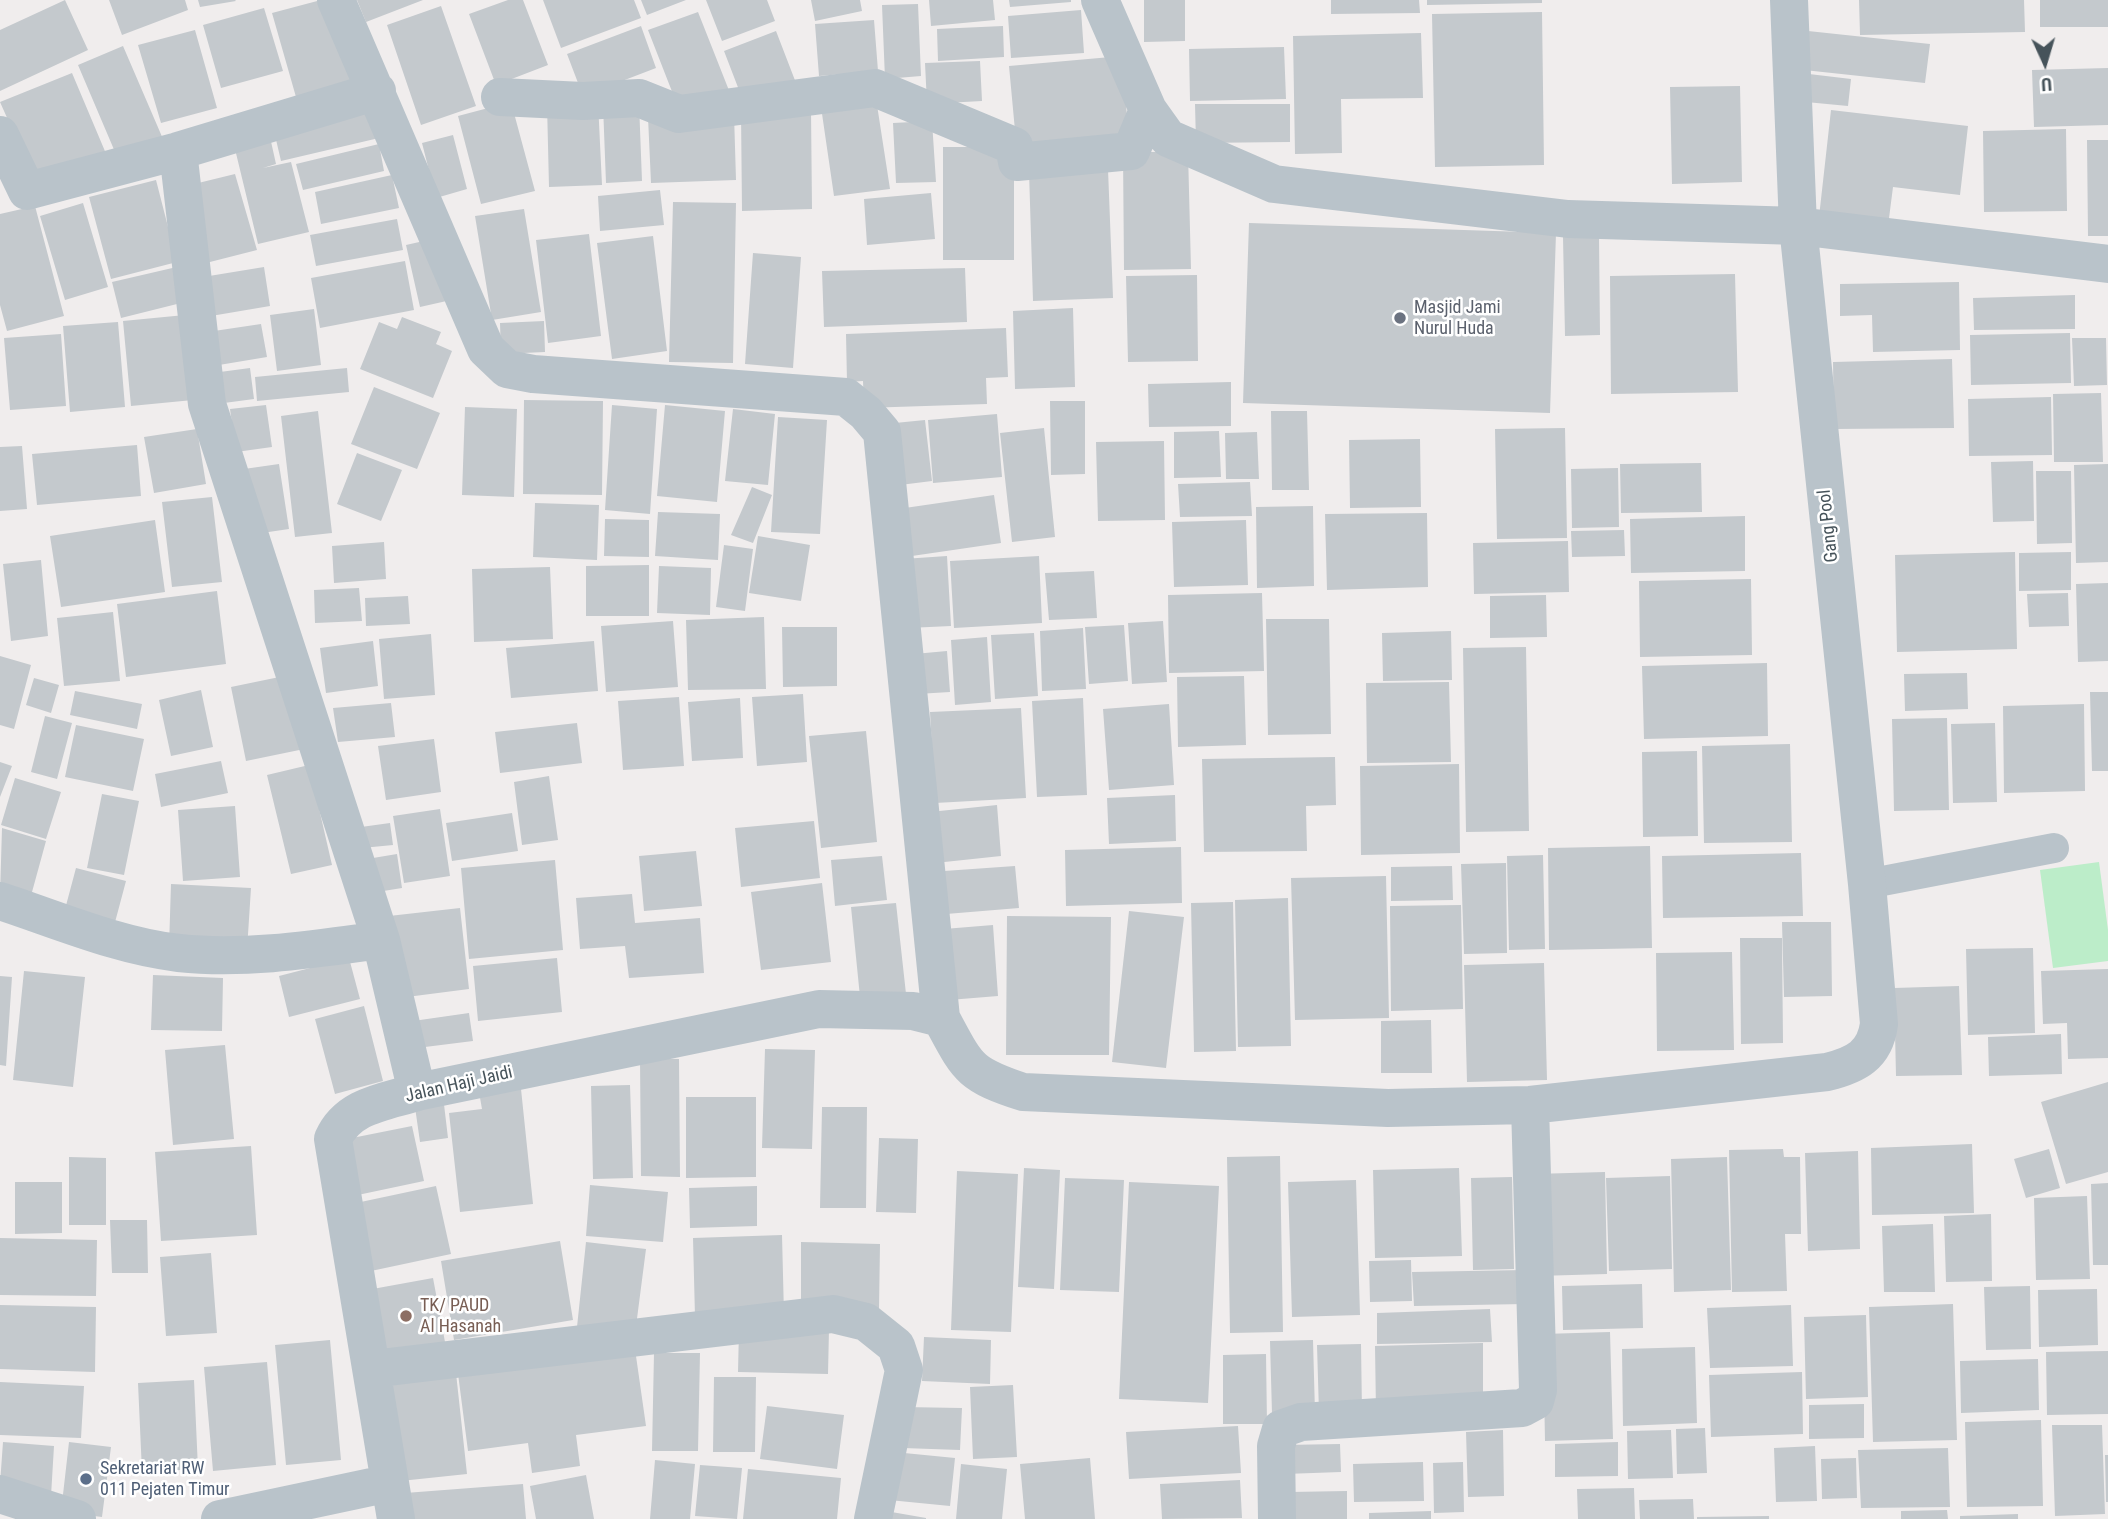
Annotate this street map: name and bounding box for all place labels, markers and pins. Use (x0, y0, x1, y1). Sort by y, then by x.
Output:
place label: Masjid Jami Nurul Huda (1414, 297, 1501, 340)
marker: Masjid Jami Nurul Huda (1392, 310, 1408, 326)
place label: TK/ PAUD Al Hasanah (420, 1295, 501, 1338)
marker: TK/ PAUD Al Hasanah (398, 1308, 414, 1324)
place label: Sekretariat RW 011 Pejaten Timur (100, 1458, 230, 1500)
marker: Sekretariat RW 011 Pejaten Timur (78, 1471, 94, 1487)

